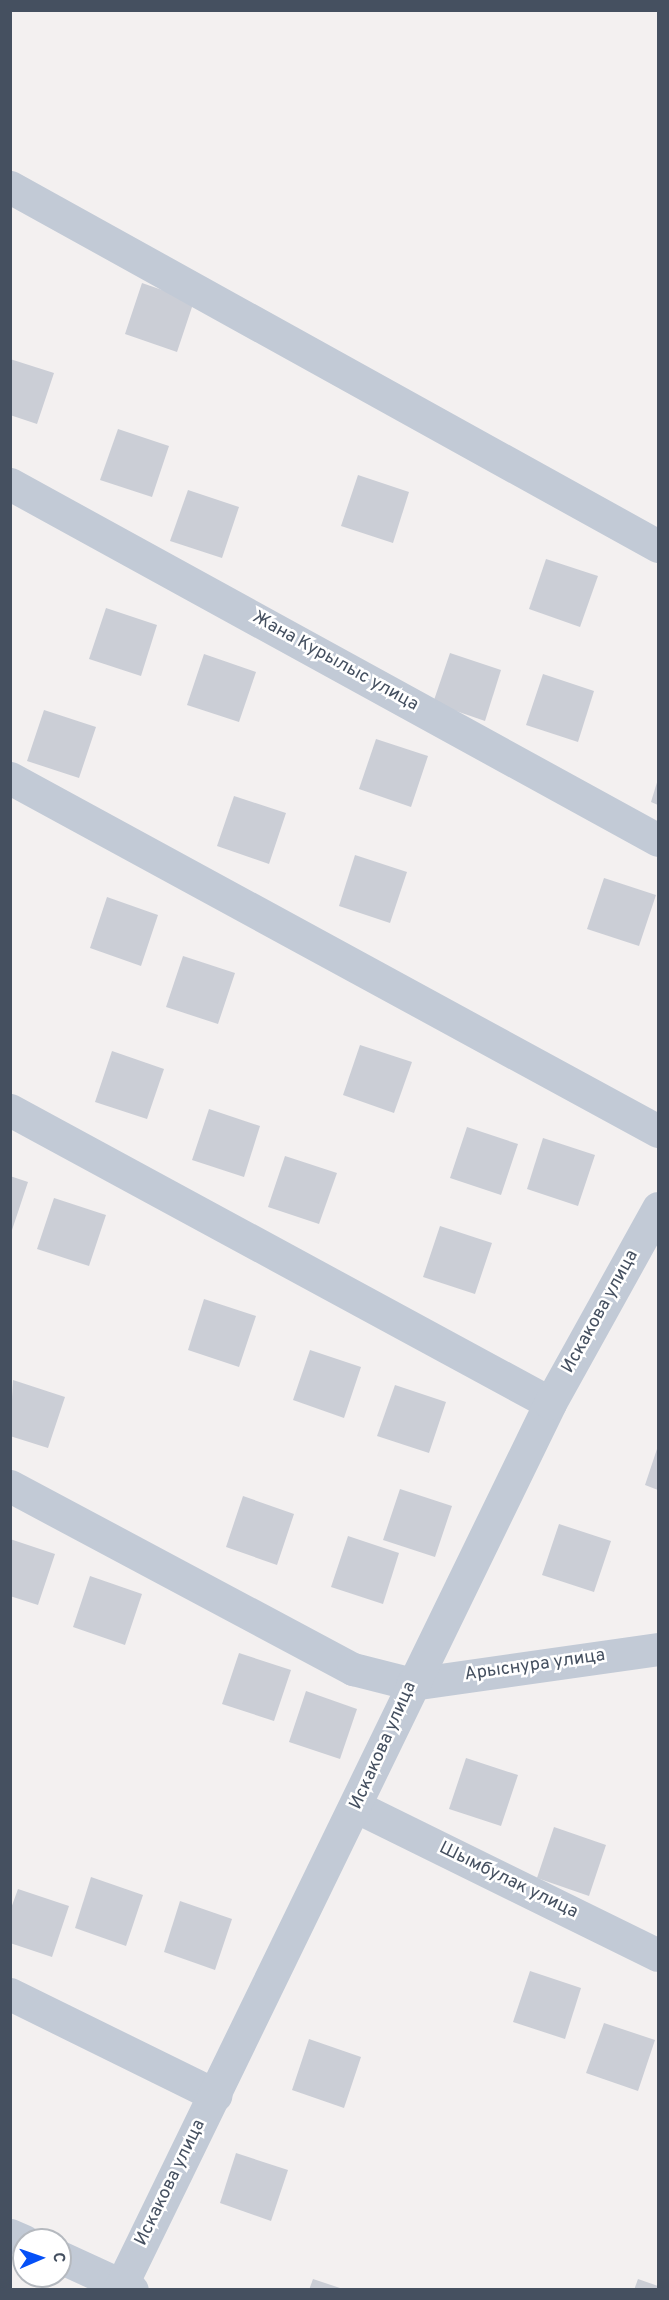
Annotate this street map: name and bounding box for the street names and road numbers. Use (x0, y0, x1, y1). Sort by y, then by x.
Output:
street label: Жана Курылыс улица (248, 607, 422, 717)
street label: Искакова улица (558, 1247, 644, 1377)
street label: Арыснура улица (463, 1645, 607, 1687)
street label: Искакова улица (346, 1679, 422, 1813)
street label: Шымбулак улица (435, 1838, 581, 1924)
street label: Искакова улица (131, 2116, 211, 2250)

